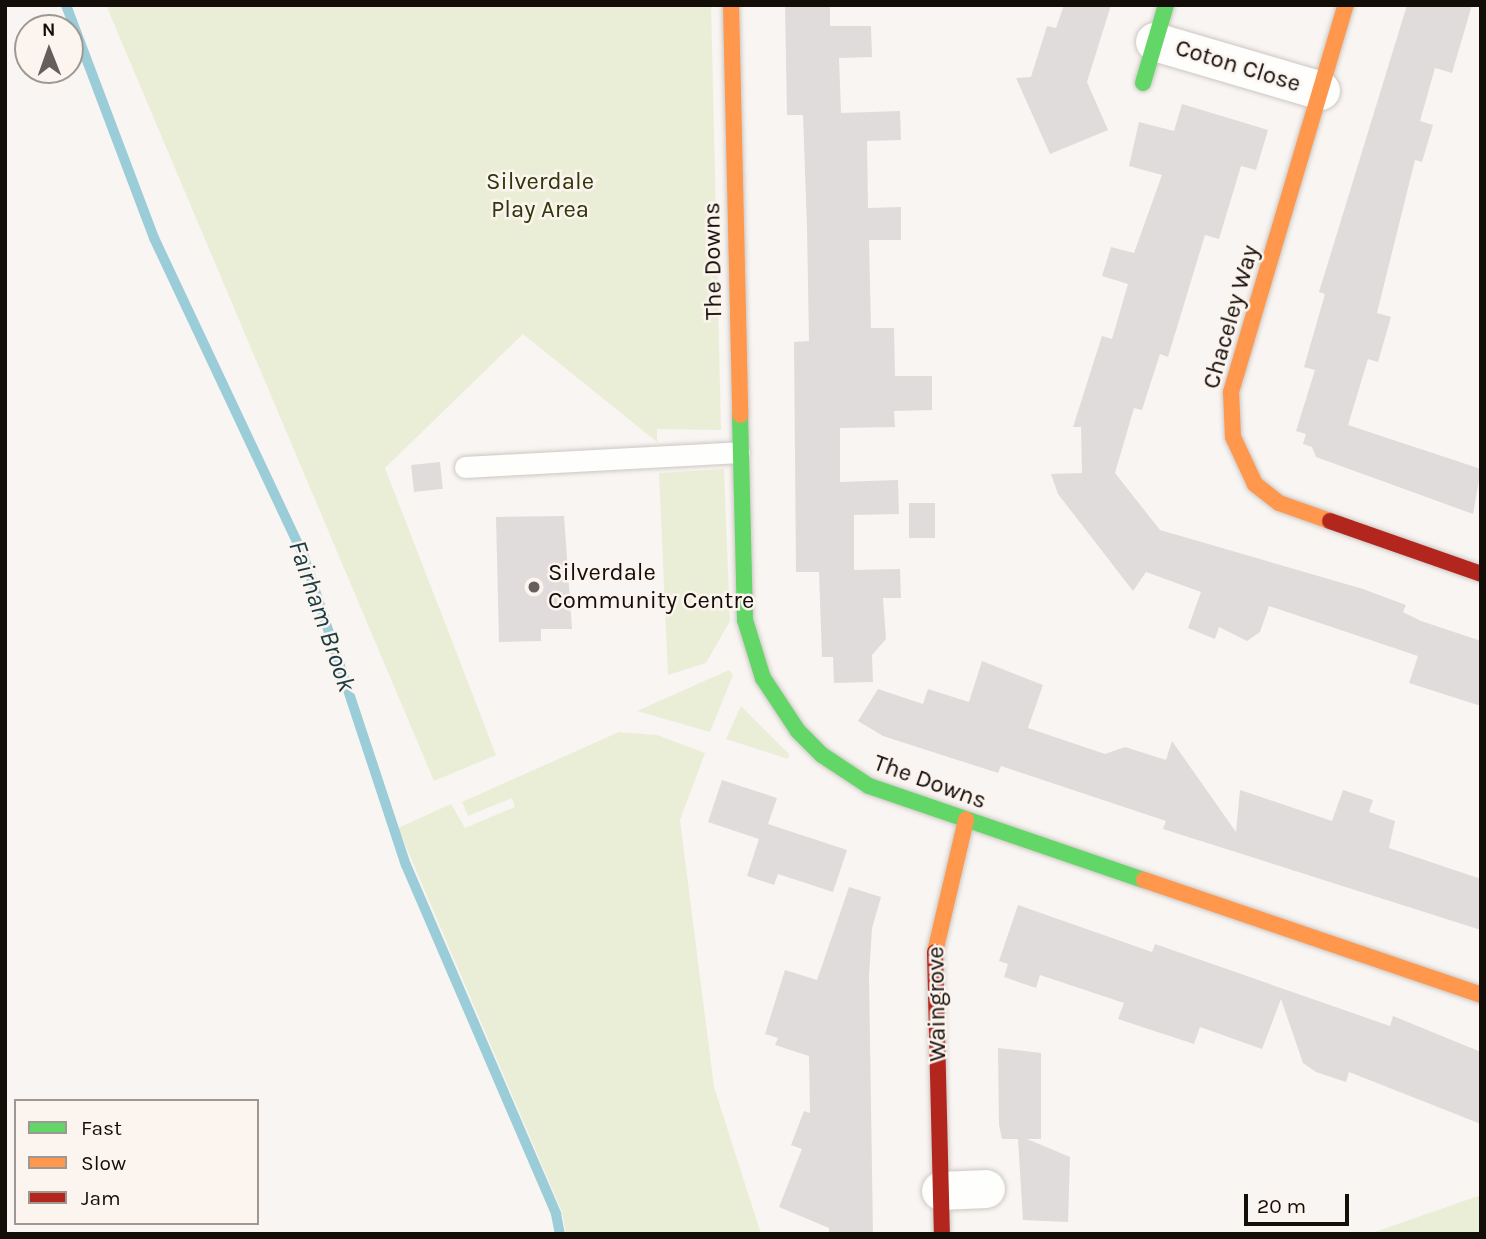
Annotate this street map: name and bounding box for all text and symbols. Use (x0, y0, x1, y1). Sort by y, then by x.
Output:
north arrow (14, 14, 84, 84)
text: N (42, 19, 56, 41)
street label: Coton Close (1172, 33, 1304, 99)
park label: Silverdale Play Area (486, 168, 594, 224)
street label: The Downs (698, 202, 728, 320)
street label: Chaceley Way (1197, 242, 1265, 392)
water label: Fairham Brook (282, 536, 362, 696)
place label: Silverdale Community Centre (548, 559, 754, 615)
marker: Silverdale Community Centre (526, 579, 542, 595)
street label: The Downs (870, 748, 990, 816)
street label: Waingrove (922, 946, 952, 1062)
legend (14, 1099, 259, 1225)
text: Fast (81, 1116, 122, 1140)
text: Slow (81, 1151, 126, 1175)
scale bar (1248, 1180, 1353, 1224)
text: Jam (81, 1186, 121, 1210)
text: 20 m (1257, 1194, 1306, 1218)

